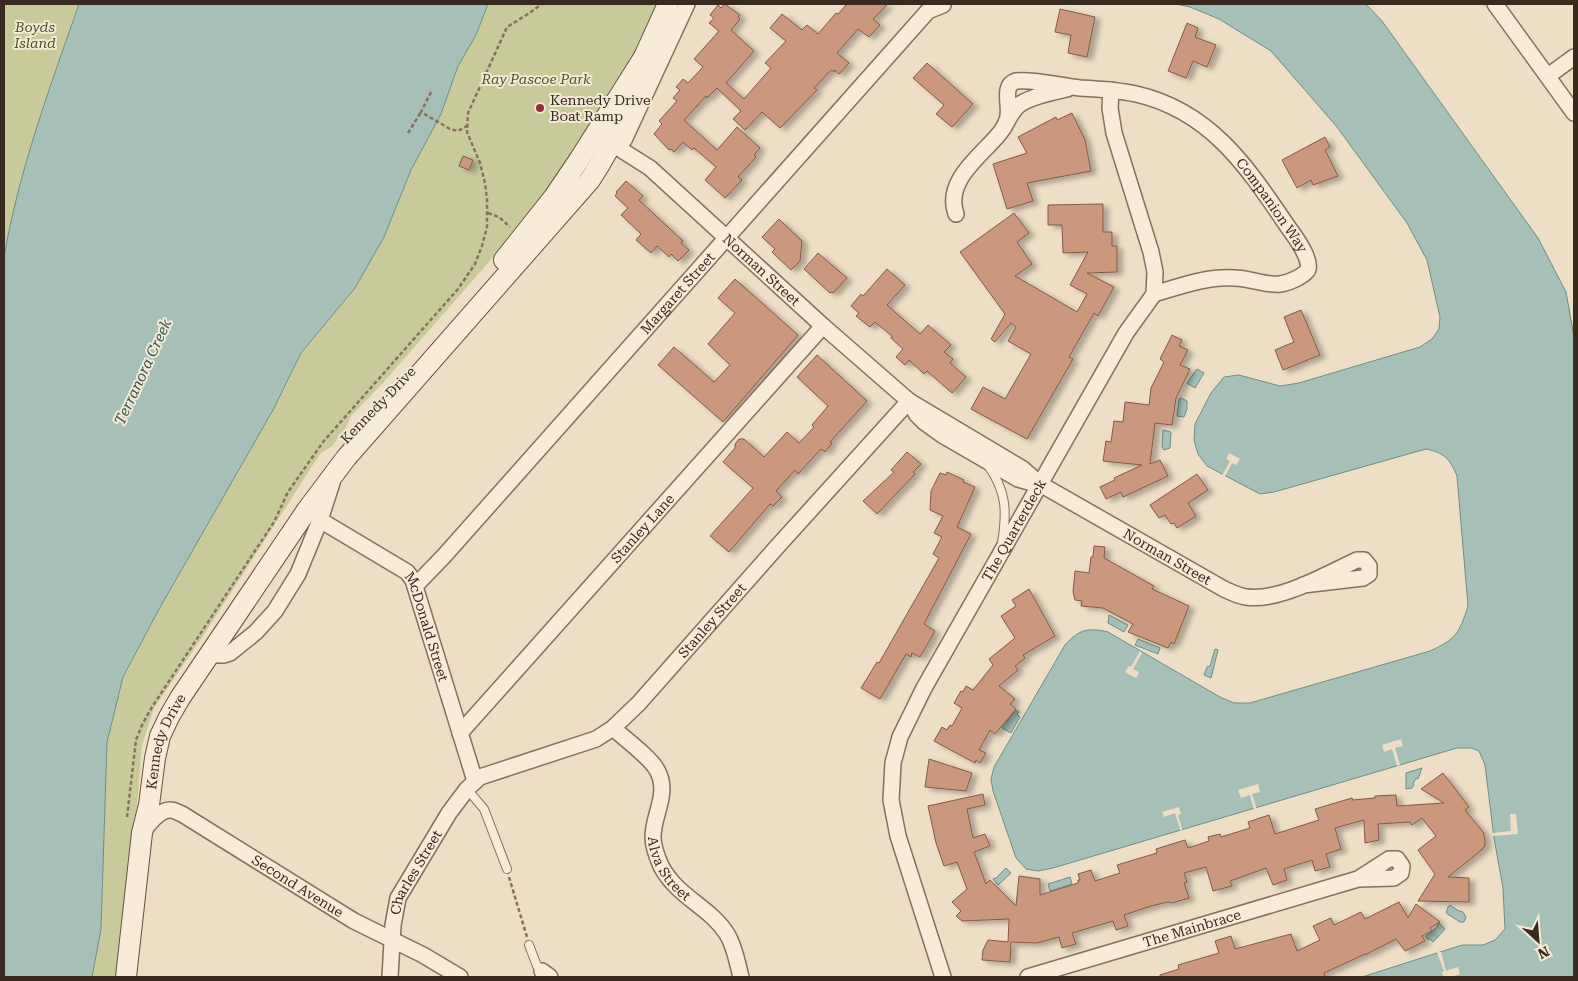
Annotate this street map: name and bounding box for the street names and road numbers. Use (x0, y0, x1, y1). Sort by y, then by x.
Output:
street label: Companion Way (1233, 155, 1311, 256)
street label: Norman Street (720, 231, 803, 309)
street label: Margaret Street (637, 249, 718, 337)
street label: Kennedy Drive (337, 363, 419, 447)
street label: The Quarterdeck (979, 476, 1049, 584)
street label: Stanley Lane (607, 490, 678, 566)
street label: Norman Street (1121, 525, 1214, 588)
street label: McDonald Street (402, 568, 452, 683)
street label: Stanley Street (675, 580, 749, 661)
street label: Kennedy Drive (143, 690, 189, 790)
street label: Charles Street (387, 827, 445, 916)
street label: Alva Street (645, 836, 694, 904)
street label: Second Avenue (249, 851, 347, 921)
street label: The Mainbrace (1141, 906, 1243, 950)

